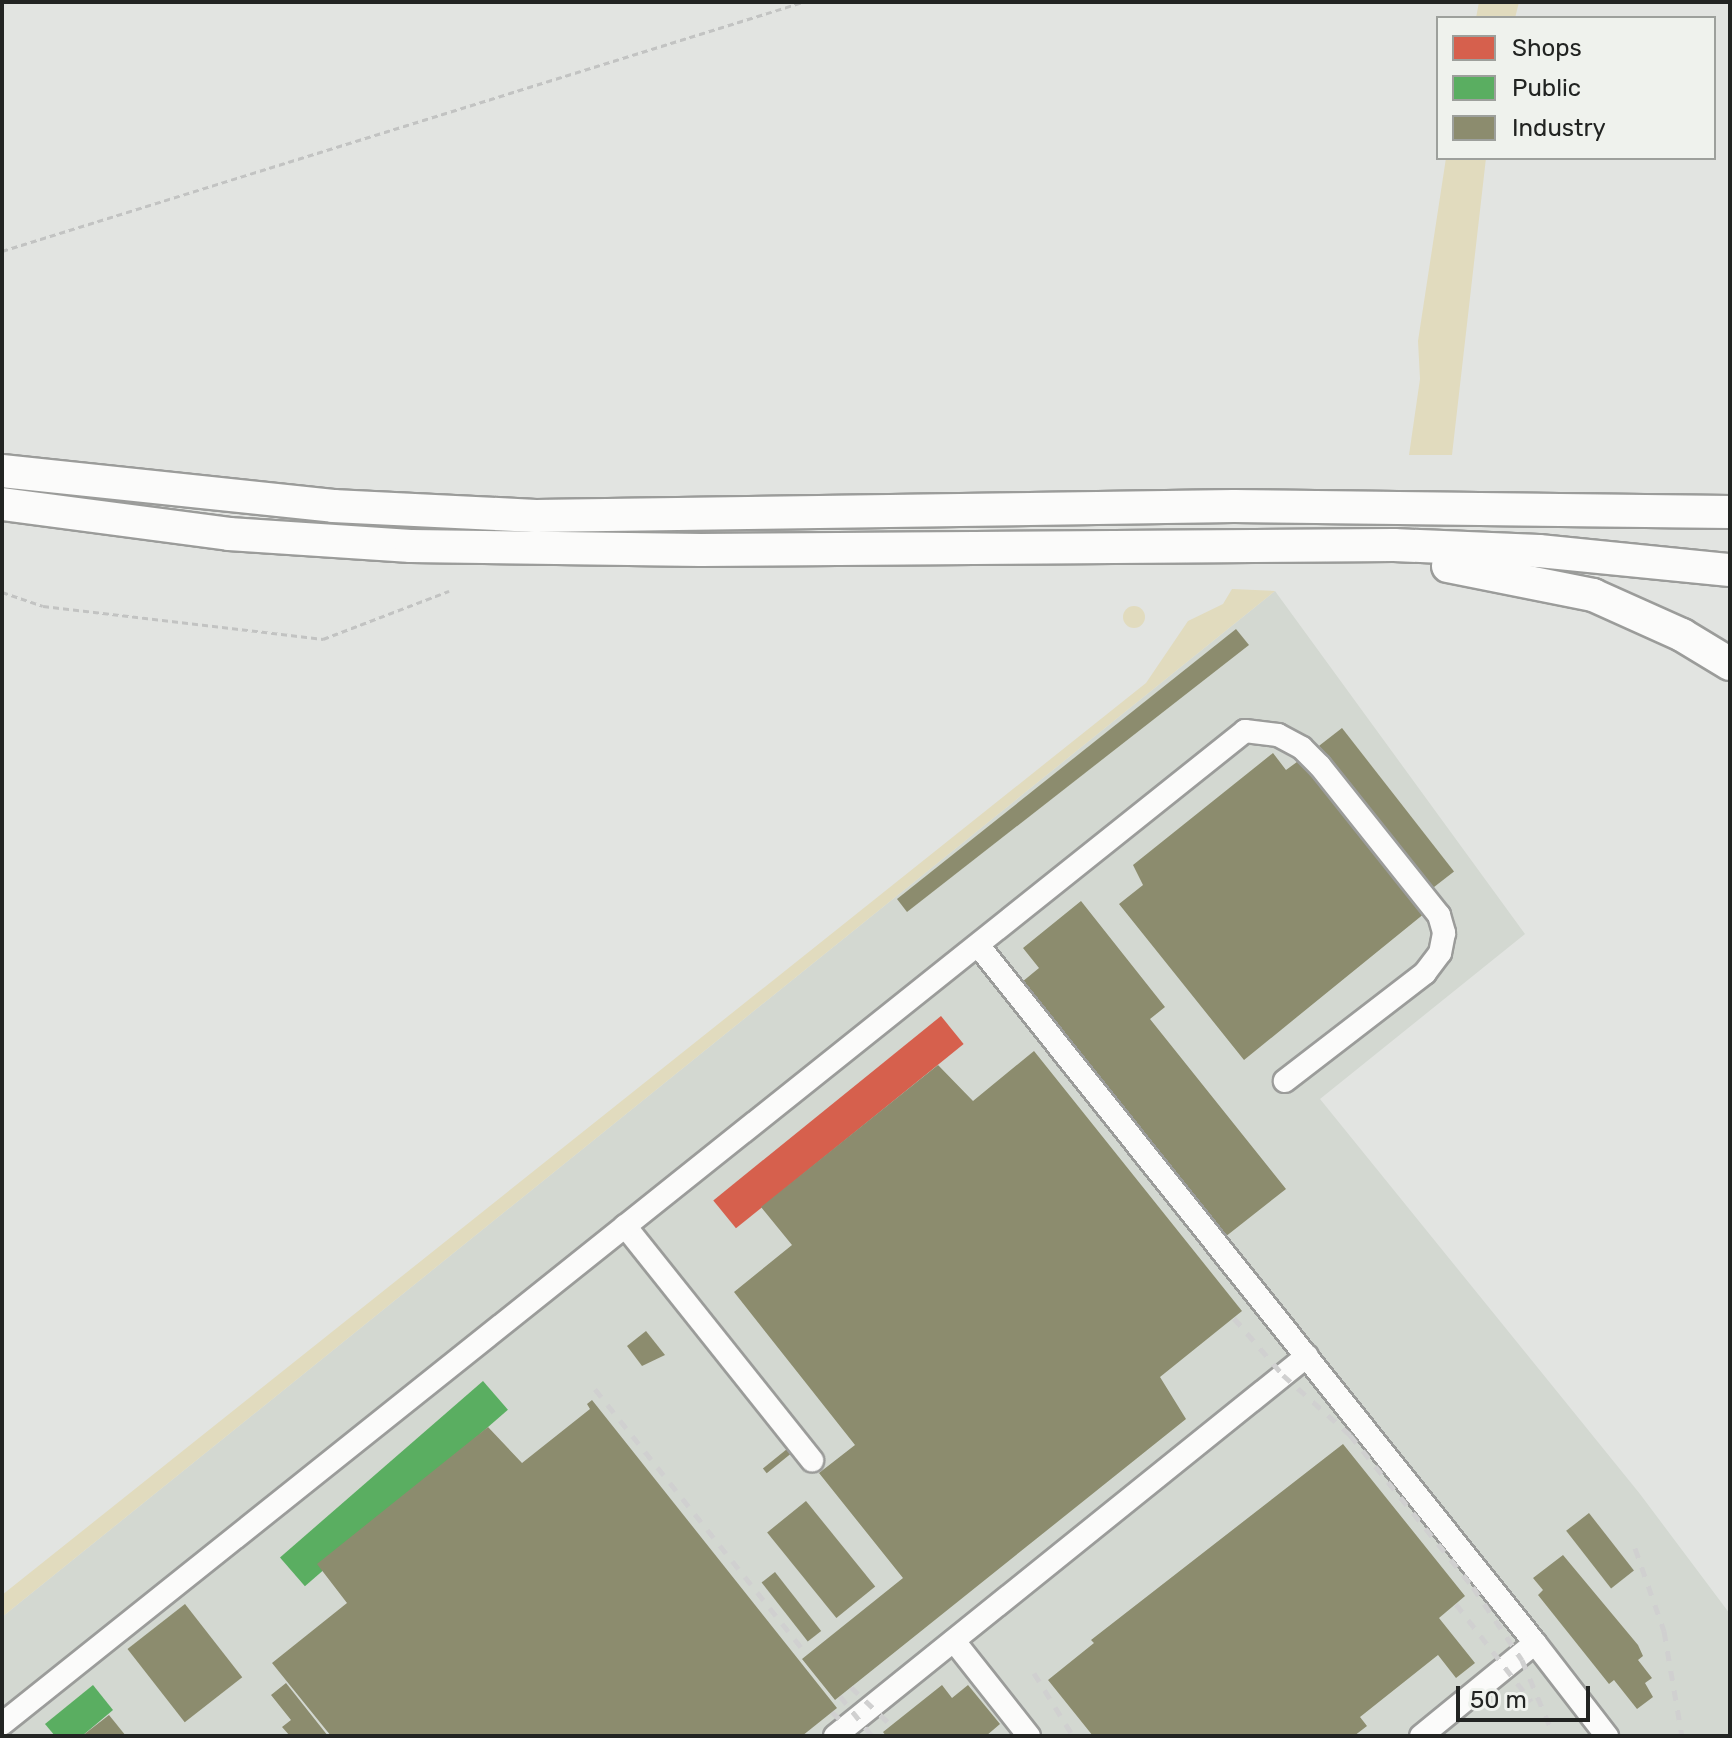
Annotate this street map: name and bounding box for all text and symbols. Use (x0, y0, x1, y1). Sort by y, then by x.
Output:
legend (1436, 16, 1716, 160)
text: Shops (1512, 34, 1582, 62)
text: Public (1512, 74, 1581, 102)
text: Industry (1512, 114, 1606, 142)
scale bar (1460, 1670, 1594, 1720)
text: 50 m (1470, 1686, 1527, 1714)

